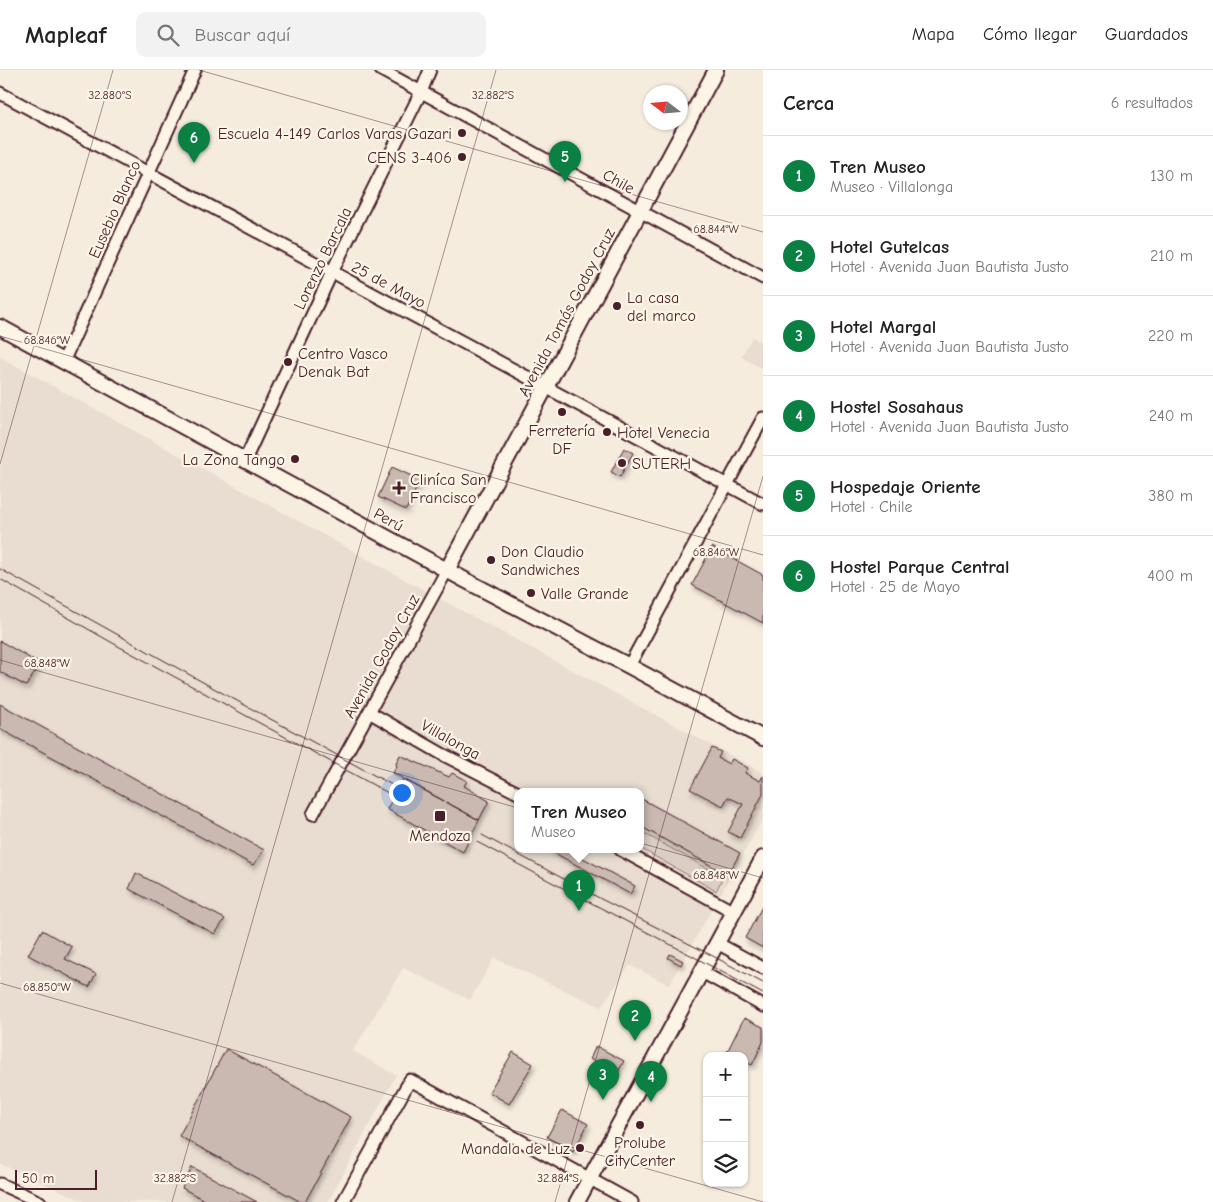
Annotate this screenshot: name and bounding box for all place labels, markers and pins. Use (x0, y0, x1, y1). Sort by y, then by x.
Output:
pin: 6 (178, 122, 210, 163)
place label: Escuela 4-149 Carlos Varas Gazari (218, 125, 452, 143)
marker: Escuela 4-149 Carlos Varas Gazari (456, 127, 468, 139)
pin: 5 (549, 141, 581, 182)
place label: CENS 3-406 (367, 149, 452, 167)
marker: CENS 3-406 (456, 151, 468, 163)
place label: La casa del marco (627, 289, 696, 325)
marker: La casa del marco (611, 300, 623, 312)
place label: Centro Vasco Denak Bat (298, 345, 388, 381)
marker: Centro Vasco Denak Bat (282, 356, 294, 368)
marker: Ferretería DF (556, 406, 568, 418)
place label: Ferretería DF (528, 422, 596, 458)
place label: Hotel Venecia (617, 424, 710, 442)
marker: Hotel Venecia (601, 426, 613, 438)
place label: La Zona Tango (183, 451, 285, 469)
marker: La Zona Tango (289, 453, 301, 465)
place label: SUTERH (632, 455, 691, 473)
marker: SUTERH (616, 457, 628, 469)
place label: Cliníca San Francisco (410, 471, 487, 507)
marker: Cliníca San Francisco (392, 481, 406, 495)
place label: Don Claudio Sandwiches (501, 543, 584, 579)
marker: Don Claudio Sandwiches (485, 554, 497, 566)
place label: Valle Grande (541, 585, 628, 603)
marker: Valle Grande (525, 587, 537, 599)
marker: Mendoza (433, 809, 447, 823)
place label: Mendoza (409, 827, 471, 845)
pin: 1 (563, 870, 595, 911)
pin: 2 (619, 1000, 651, 1041)
pin: 3 (587, 1059, 619, 1100)
pin: 4 (635, 1061, 667, 1102)
marker: Prolube CityCenter (634, 1119, 646, 1131)
place label: Prolube CityCenter (605, 1134, 676, 1170)
place label: Mandala de Luz (461, 1140, 570, 1158)
marker: Mandala de Luz (574, 1142, 586, 1154)

